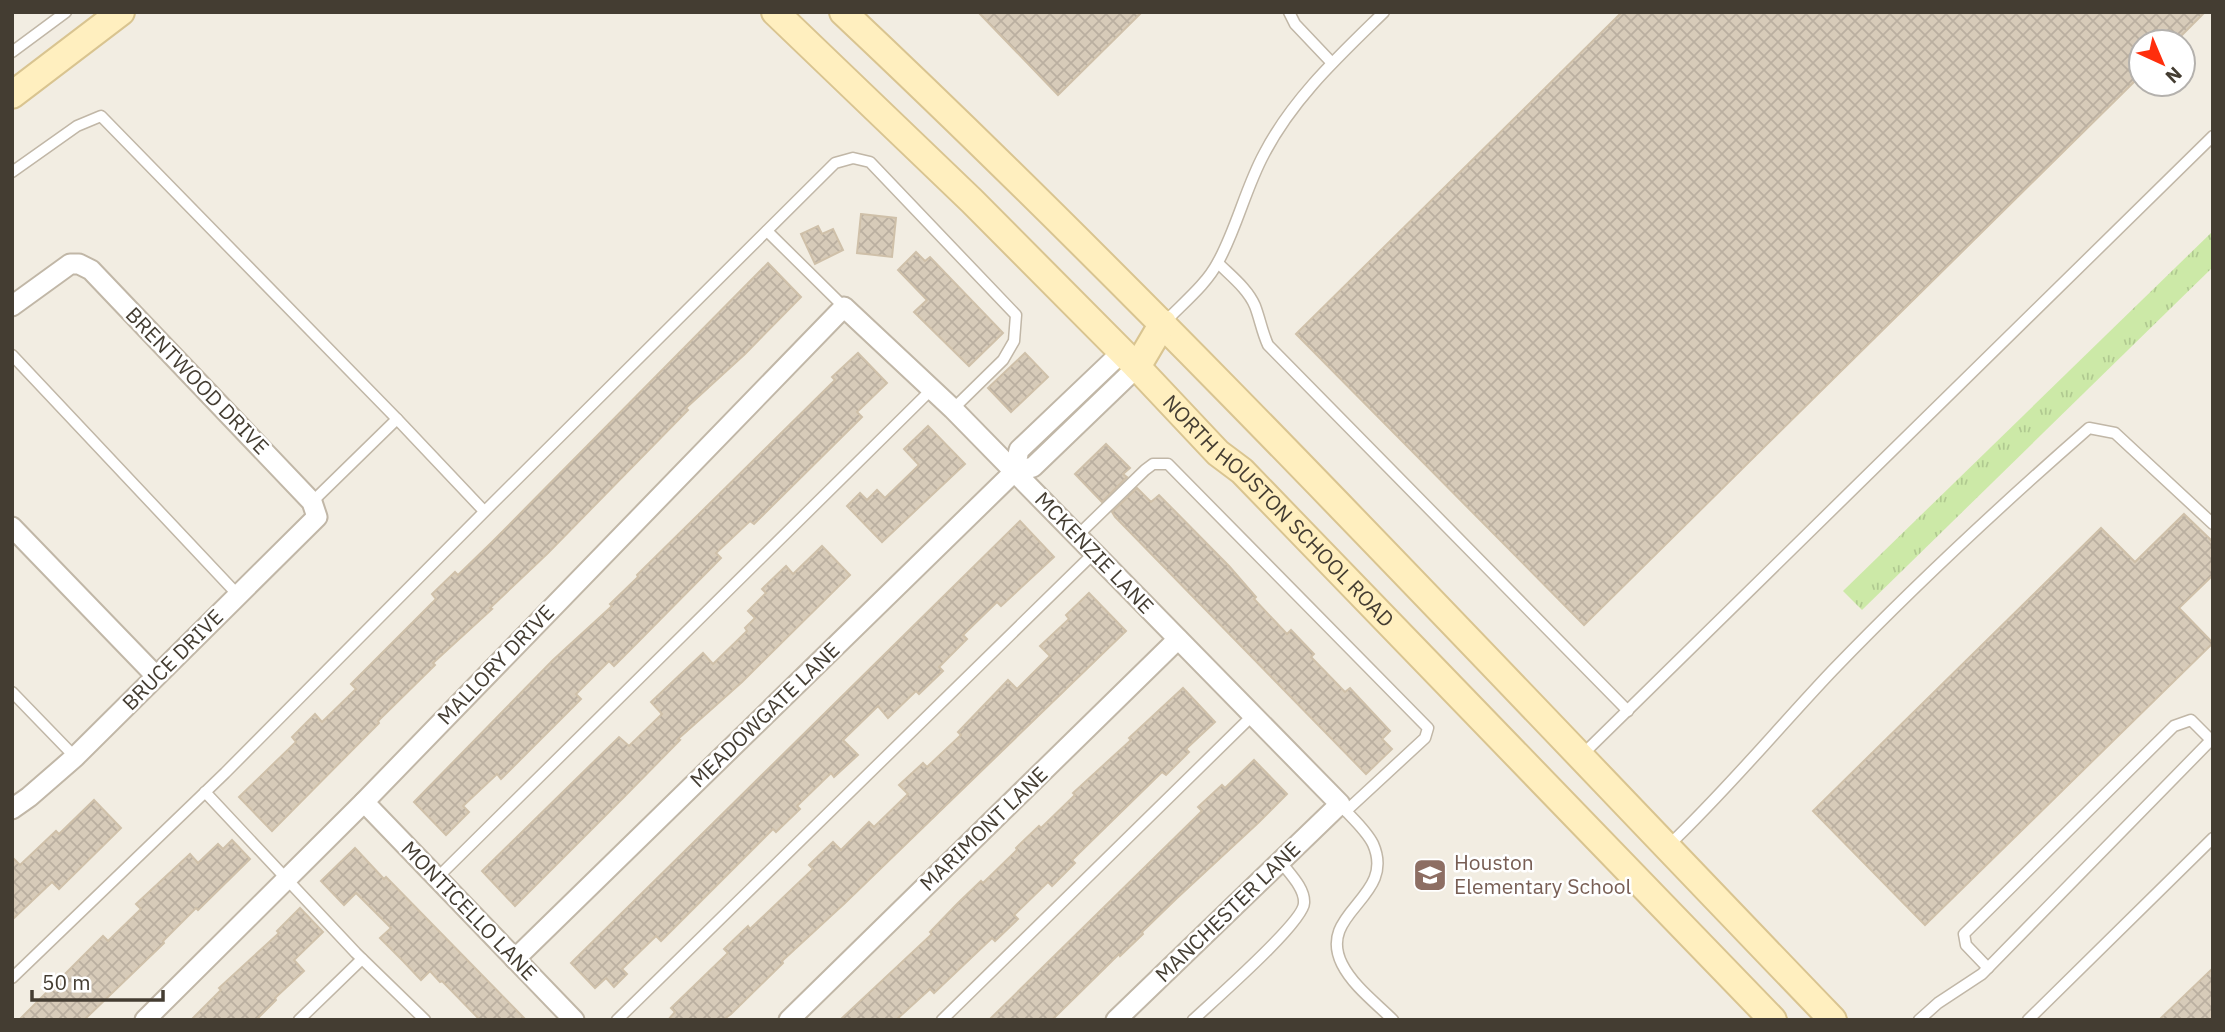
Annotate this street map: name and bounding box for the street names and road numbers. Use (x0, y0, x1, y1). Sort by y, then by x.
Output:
street label: BRENTWOOD DRIVE (120, 300, 276, 460)
street label: NORTH HOUSTON SCHOOL ROAD (1157, 388, 1401, 633)
street label: MCKENZIE LANE (1029, 485, 1160, 619)
street label: MALLORY DRIVE (431, 598, 560, 730)
street label: BRUCE DRIVE (116, 603, 229, 716)
street label: MEADOWGATE LANE (683, 636, 845, 793)
street label: MARIMONT LANE (913, 760, 1053, 897)
street label: MONTICELLO LANE (396, 834, 544, 986)
street label: MANCHESTER LANE (1149, 835, 1306, 988)

